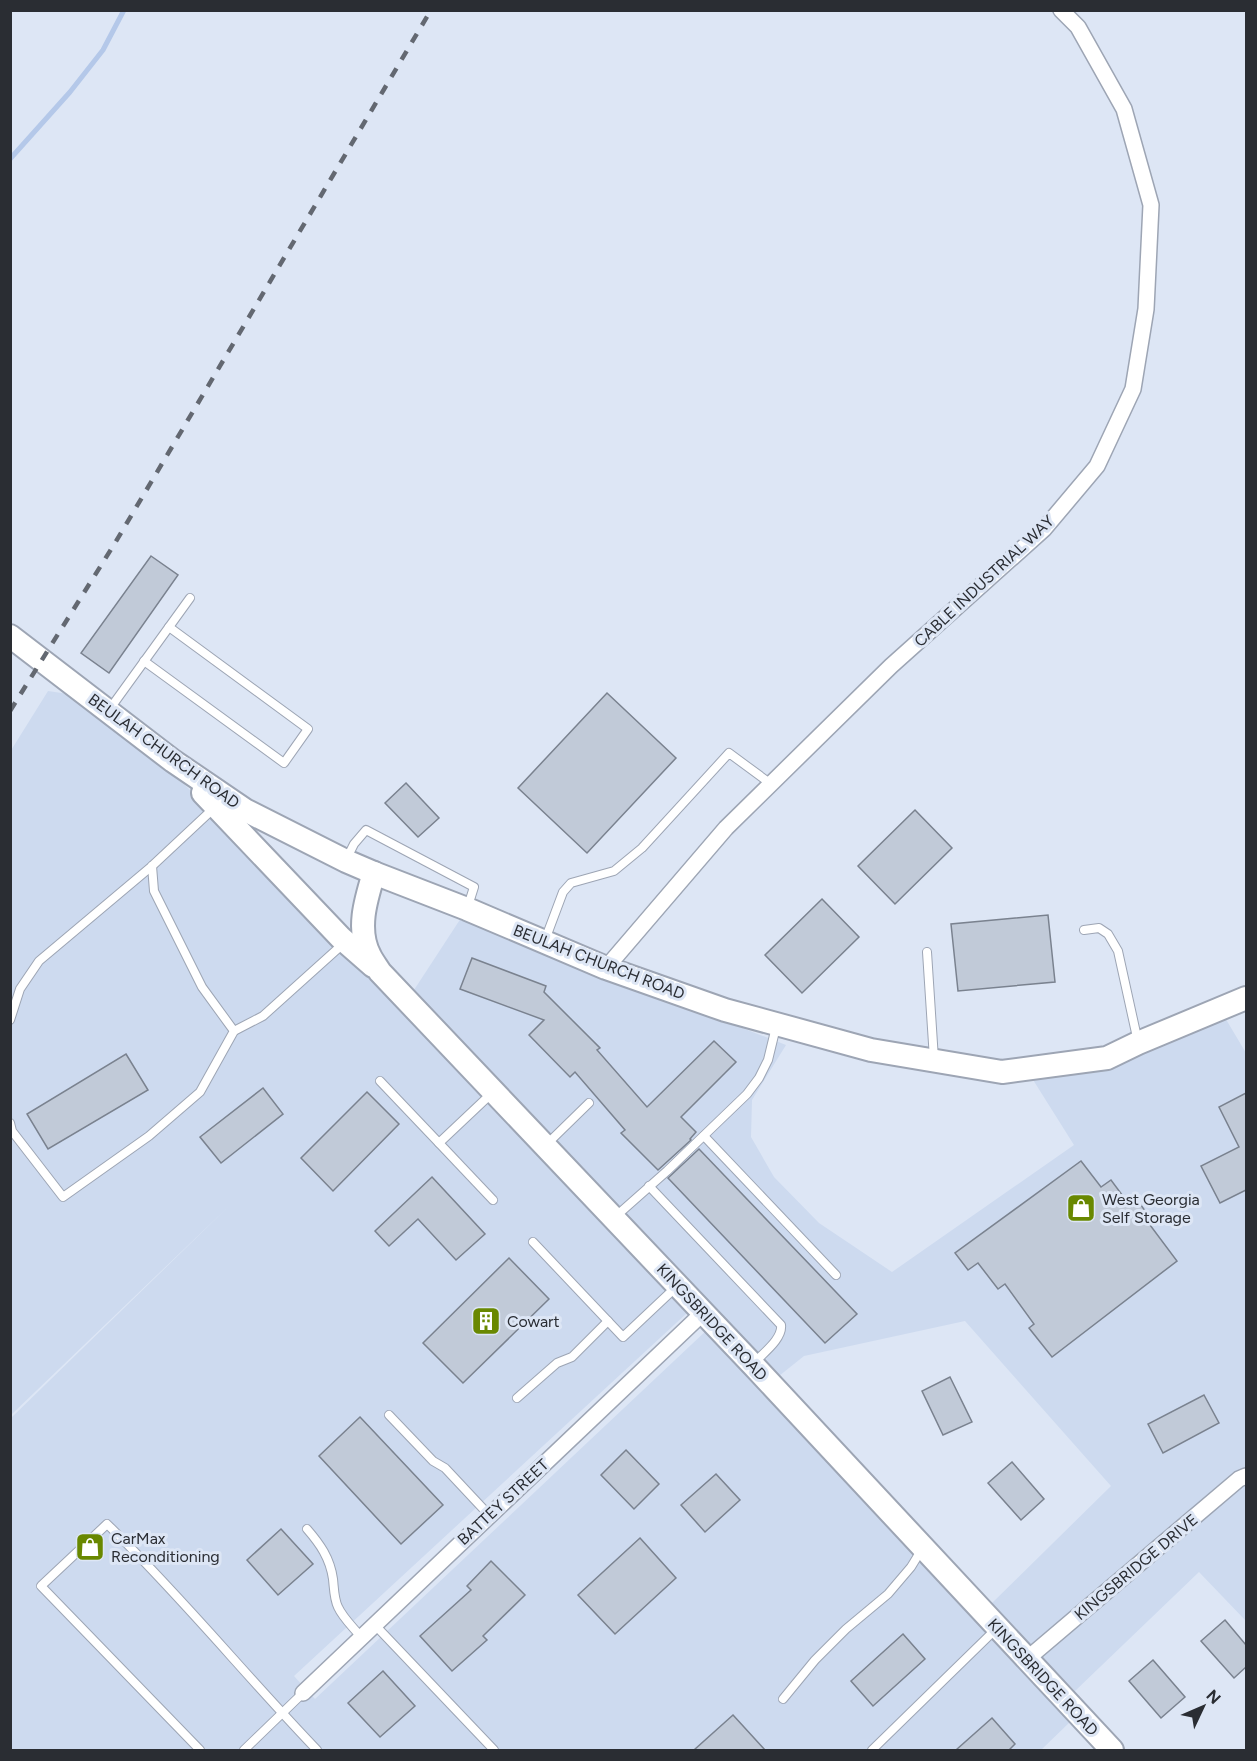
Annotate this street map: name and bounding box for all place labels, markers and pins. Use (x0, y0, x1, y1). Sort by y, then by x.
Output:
place label: West Georgia Self Storage (1102, 1190, 1200, 1227)
shop icon: West Georgia Self Storage (1065, 1192, 1097, 1224)
building icon: Cowart (470, 1305, 502, 1337)
place label: Cowart (507, 1312, 560, 1331)
place label: CarMax Reconditioning (111, 1529, 220, 1566)
shop icon: CarMax Reconditioning (74, 1531, 106, 1563)

